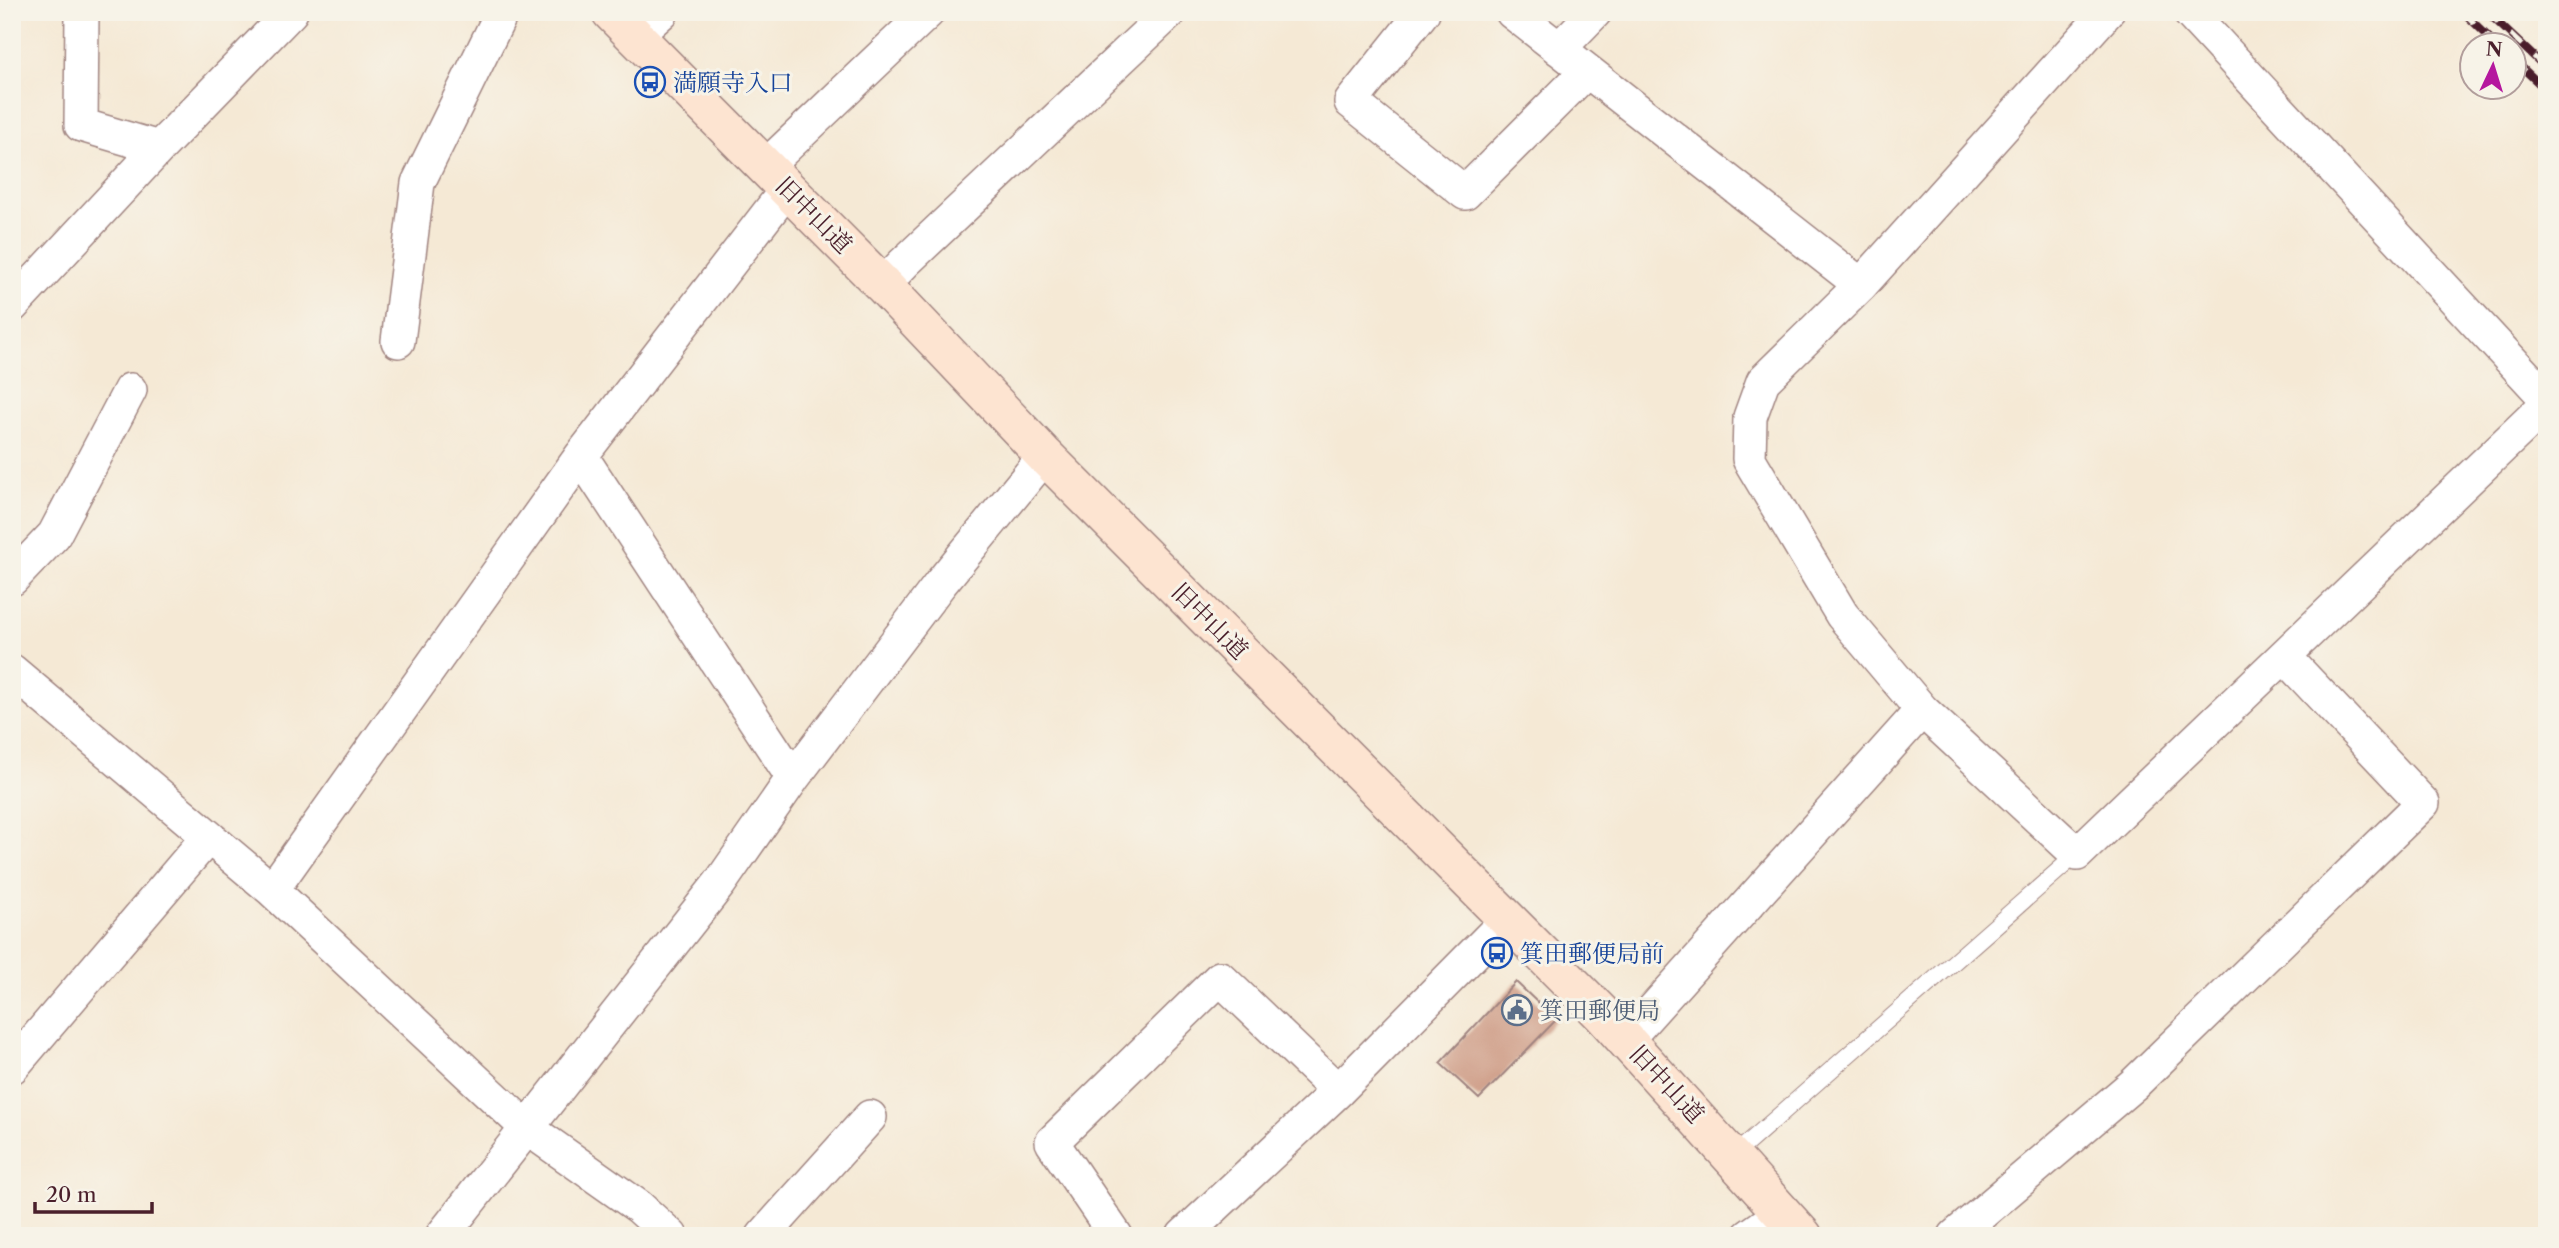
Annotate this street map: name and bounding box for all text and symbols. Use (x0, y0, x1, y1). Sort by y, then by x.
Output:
north arrow (2458, 32, 2528, 102)
text: N (2485, 37, 2503, 62)
bus stop icon: 満願寺入口 (633, 65, 667, 99)
place label: 満願寺入口 (673, 68, 793, 97)
street label: 旧中山道 (770, 171, 858, 259)
street label: 旧中山道 (1166, 577, 1254, 665)
bus stop icon: 箕田郵便局前 (1480, 936, 1514, 970)
place label: 箕田郵便局前 (1520, 939, 1664, 968)
public building icon: 箕田郵便局 (1500, 993, 1534, 1027)
place label: 箕田郵便局 (1540, 996, 1660, 1025)
street label: 旧中山道 (1624, 1039, 1710, 1129)
scale bar (35, 1171, 152, 1215)
text: 20 m (46, 1182, 97, 1207)

